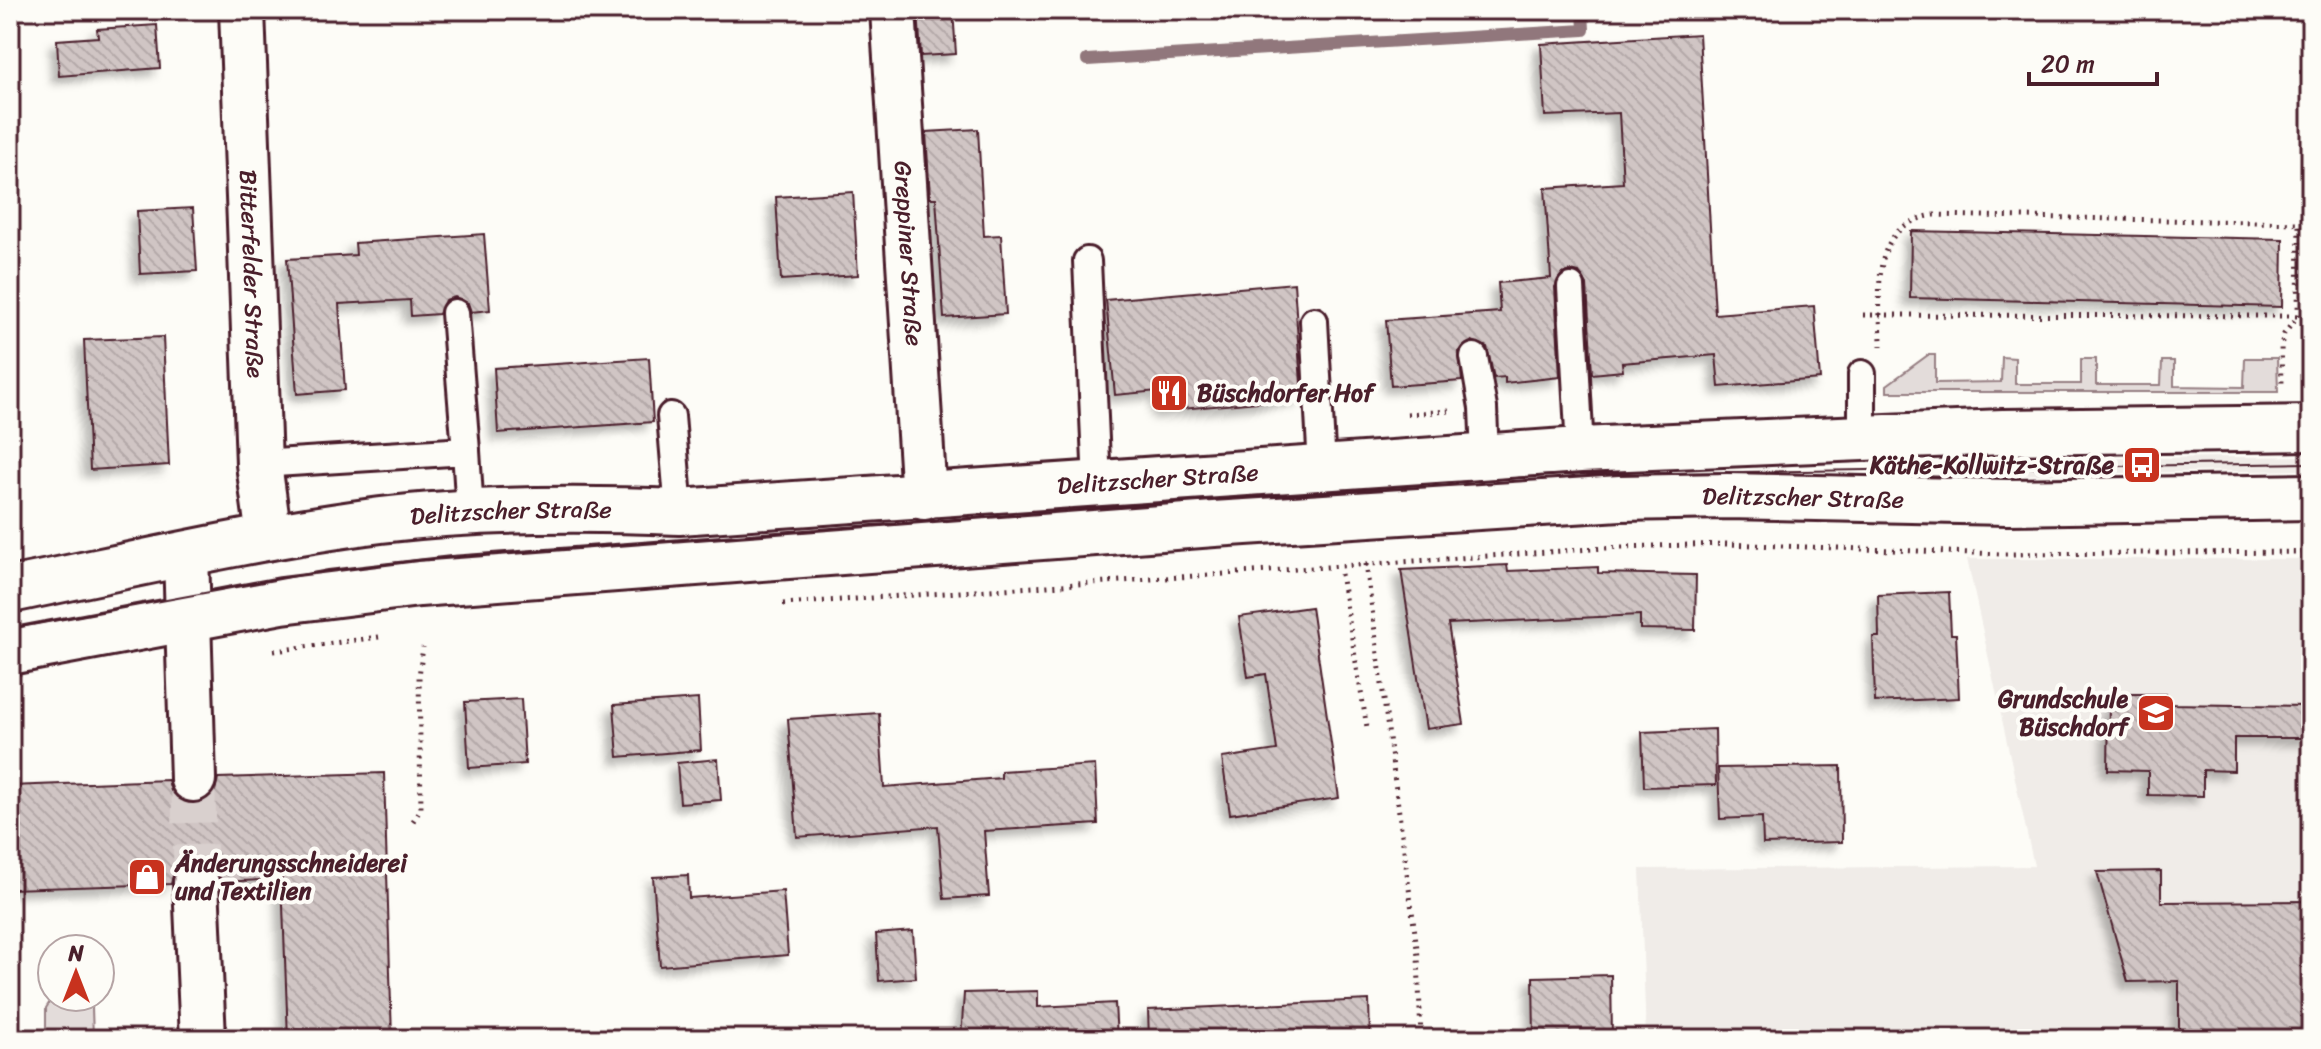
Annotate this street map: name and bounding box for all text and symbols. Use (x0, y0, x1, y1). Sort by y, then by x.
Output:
scale bar (2029, 36, 2157, 86)
text: 20 m (2041, 43, 2095, 85)
street label: Greppiner Straße (882, 160, 935, 347)
street label: Bitterfelder Straße (227, 169, 277, 379)
restaurant icon: Büschdorfer Hof (1148, 372, 1190, 414)
place label: Büschdorfer Hof (1197, 372, 1377, 414)
place label: Käthe-Kollwitz-Straße (1869, 444, 2115, 486)
bus stop icon: Käthe-Kollwitz-Straße (2121, 444, 2163, 486)
street label: Delitzscher Straße (1056, 451, 1260, 507)
street label: Delitzscher Straße (1702, 475, 1904, 521)
street label: Delitzscher Straße (408, 489, 612, 538)
place label: Grundschule Büschdorf (1998, 678, 2131, 748)
school or university icon: Grundschule Büschdorf (2135, 692, 2177, 734)
place label: Änderungsschneiderei und Textilien (174, 842, 408, 912)
shop icon: Änderungsschneiderei und Textilien (126, 856, 168, 898)
north arrow (36, 933, 116, 1013)
text: N (67, 934, 84, 973)

